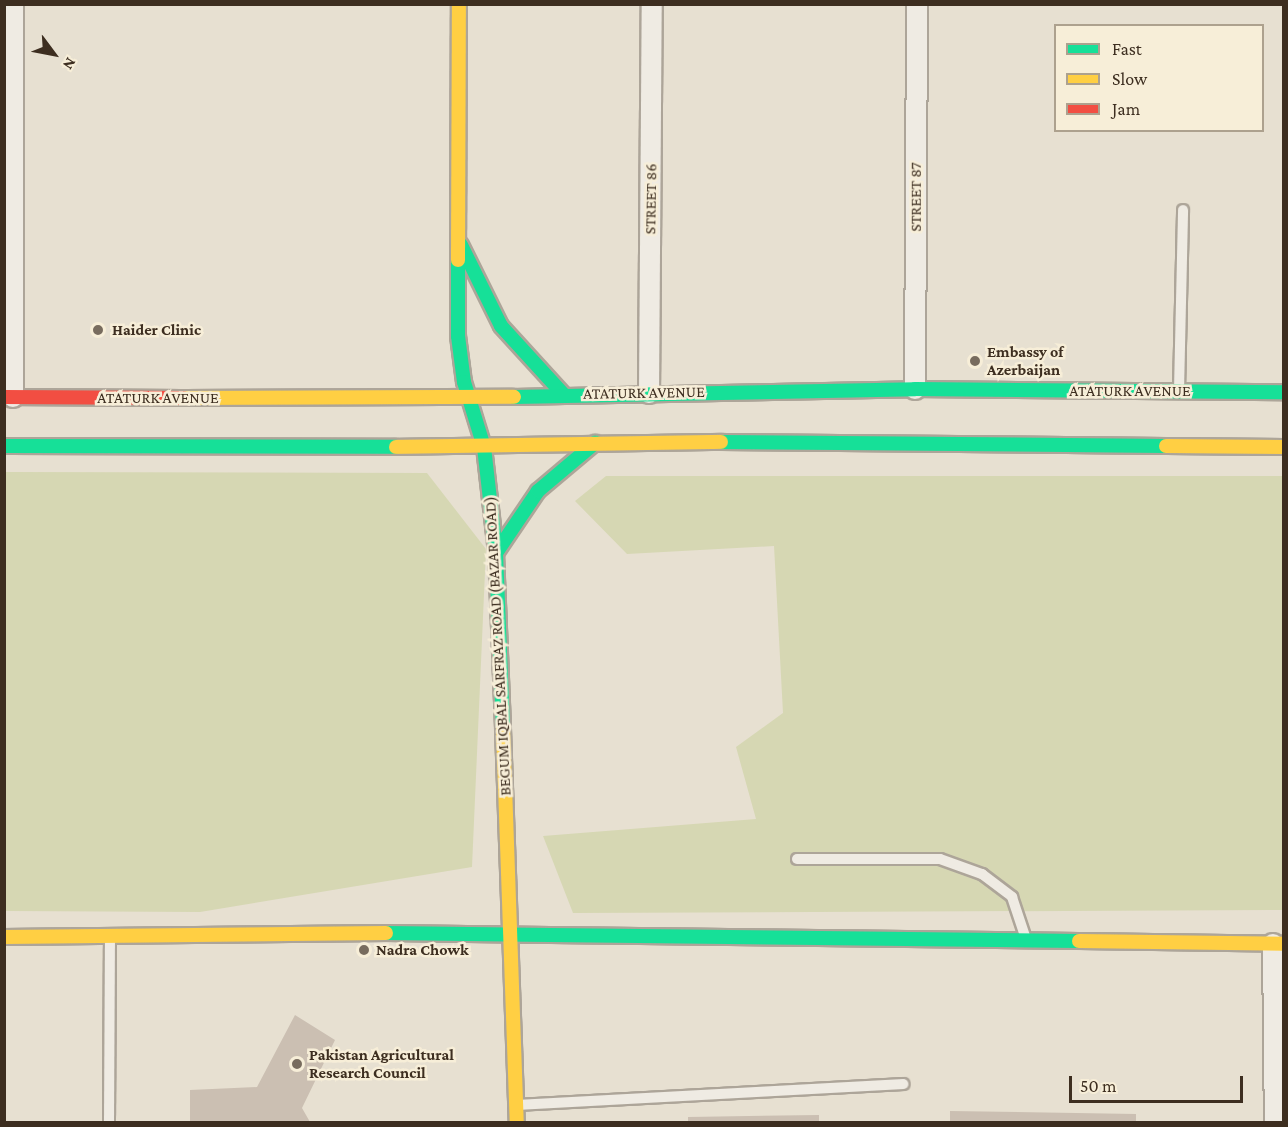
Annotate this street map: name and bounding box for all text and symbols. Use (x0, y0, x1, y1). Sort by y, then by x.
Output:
north arrow (24, 24, 84, 84)
legend (1054, 24, 1264, 132)
text: Fast (1112, 39, 1142, 59)
text: N (60, 55, 80, 73)
text: Slow (1112, 69, 1147, 89)
text: Jam (1112, 99, 1140, 119)
street label: STREET 87 (906, 162, 926, 232)
street label: STREET 86 (641, 163, 661, 235)
place label: Haider Clinic (112, 320, 201, 340)
marker: Haider Clinic (89, 321, 107, 339)
place label: Embassy of Azerbaijan (987, 342, 1063, 380)
marker: Embassy of Azerbaijan (968, 354, 982, 368)
street label: ATATURK AVENUE (1069, 381, 1191, 401)
street label: ATATURK AVENUE (583, 382, 705, 404)
street label: ATATURK AVENUE (97, 388, 219, 408)
street label: BEGUM IQBAL SARFRAZ ROAD (BAZAR ROAD) (481, 496, 515, 796)
place label: Nadra Chowk (376, 940, 469, 960)
marker: Nadra Chowk (357, 943, 371, 957)
place label: Pakistan Agricultural Research Council (309, 1045, 454, 1083)
marker: Pakistan Agricultural Research Council (290, 1057, 304, 1071)
scale bar (1072, 1064, 1246, 1102)
text: 50 m (1080, 1076, 1117, 1096)

